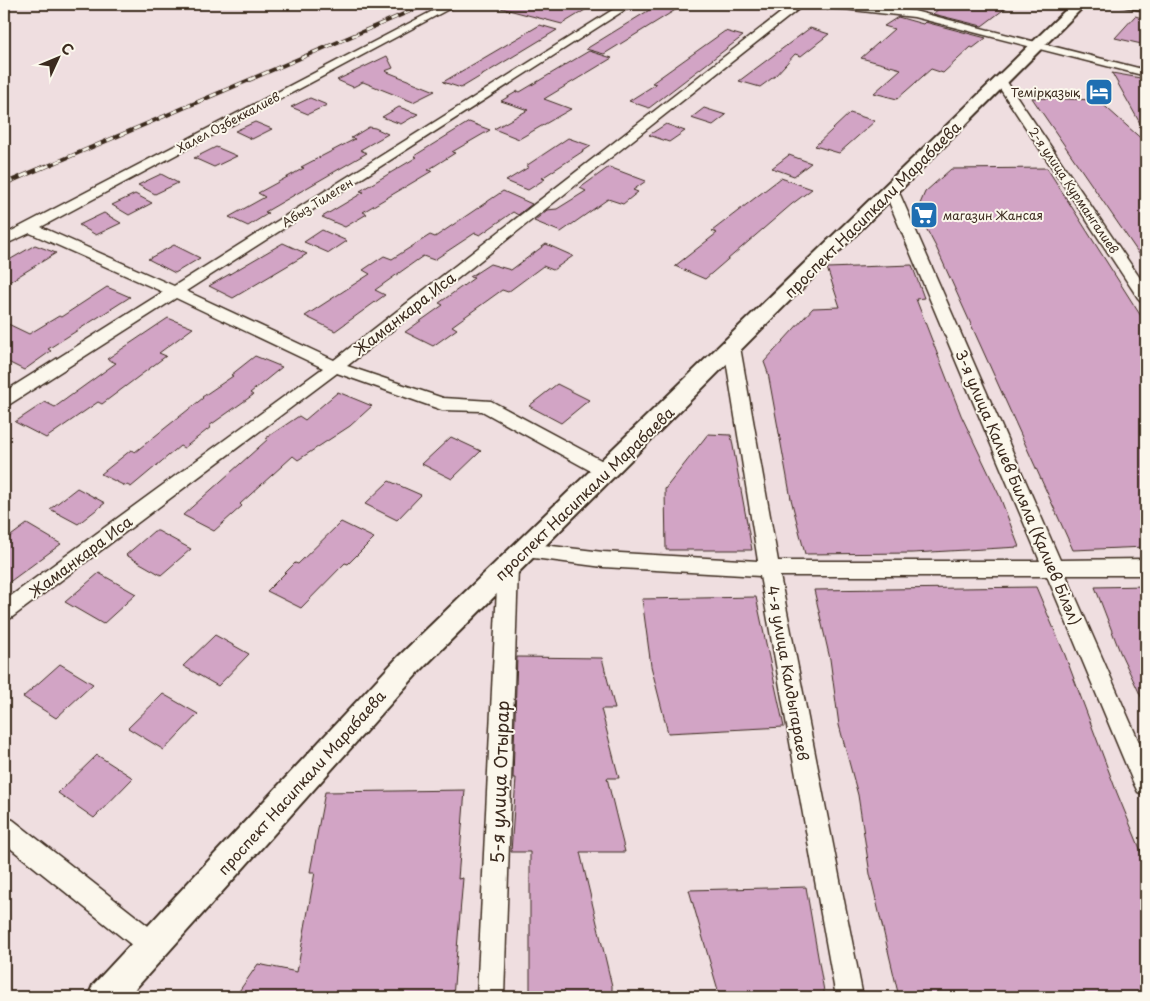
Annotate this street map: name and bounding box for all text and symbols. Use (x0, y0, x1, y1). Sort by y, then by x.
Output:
north arrow (32, 32, 82, 82)
text: С (57, 38, 79, 60)
hotel icon: Темірқазық (1084, 77, 1114, 107)
place label: Темірқазық (1011, 83, 1081, 101)
street label: Халел Озбеккалиев (173, 87, 283, 157)
street label: проспект Насипкали Марабаева (778, 115, 966, 303)
street label: 2-я улица Курмангалиев (1025, 123, 1123, 257)
street label: Абыз Тилеген (278, 173, 356, 231)
supermarket icon: магазин Жансая (909, 200, 939, 230)
place label: магазин Жансая (943, 206, 1043, 224)
street label: Жаманкара Иса (348, 265, 460, 360)
street label: 3-я улица Калиев Биляла (Қалиев Біләл) (950, 346, 1088, 628)
street label: проспект Насипкали Марабаева (489, 400, 679, 585)
street label: Жаманкара Иса (24, 509, 137, 603)
street label: 4-я улица Калдыгараев (762, 584, 816, 763)
street label: проспект Насипкали Марабаева (212, 684, 391, 880)
street label: 5-я улица Отырар (483, 700, 515, 864)

